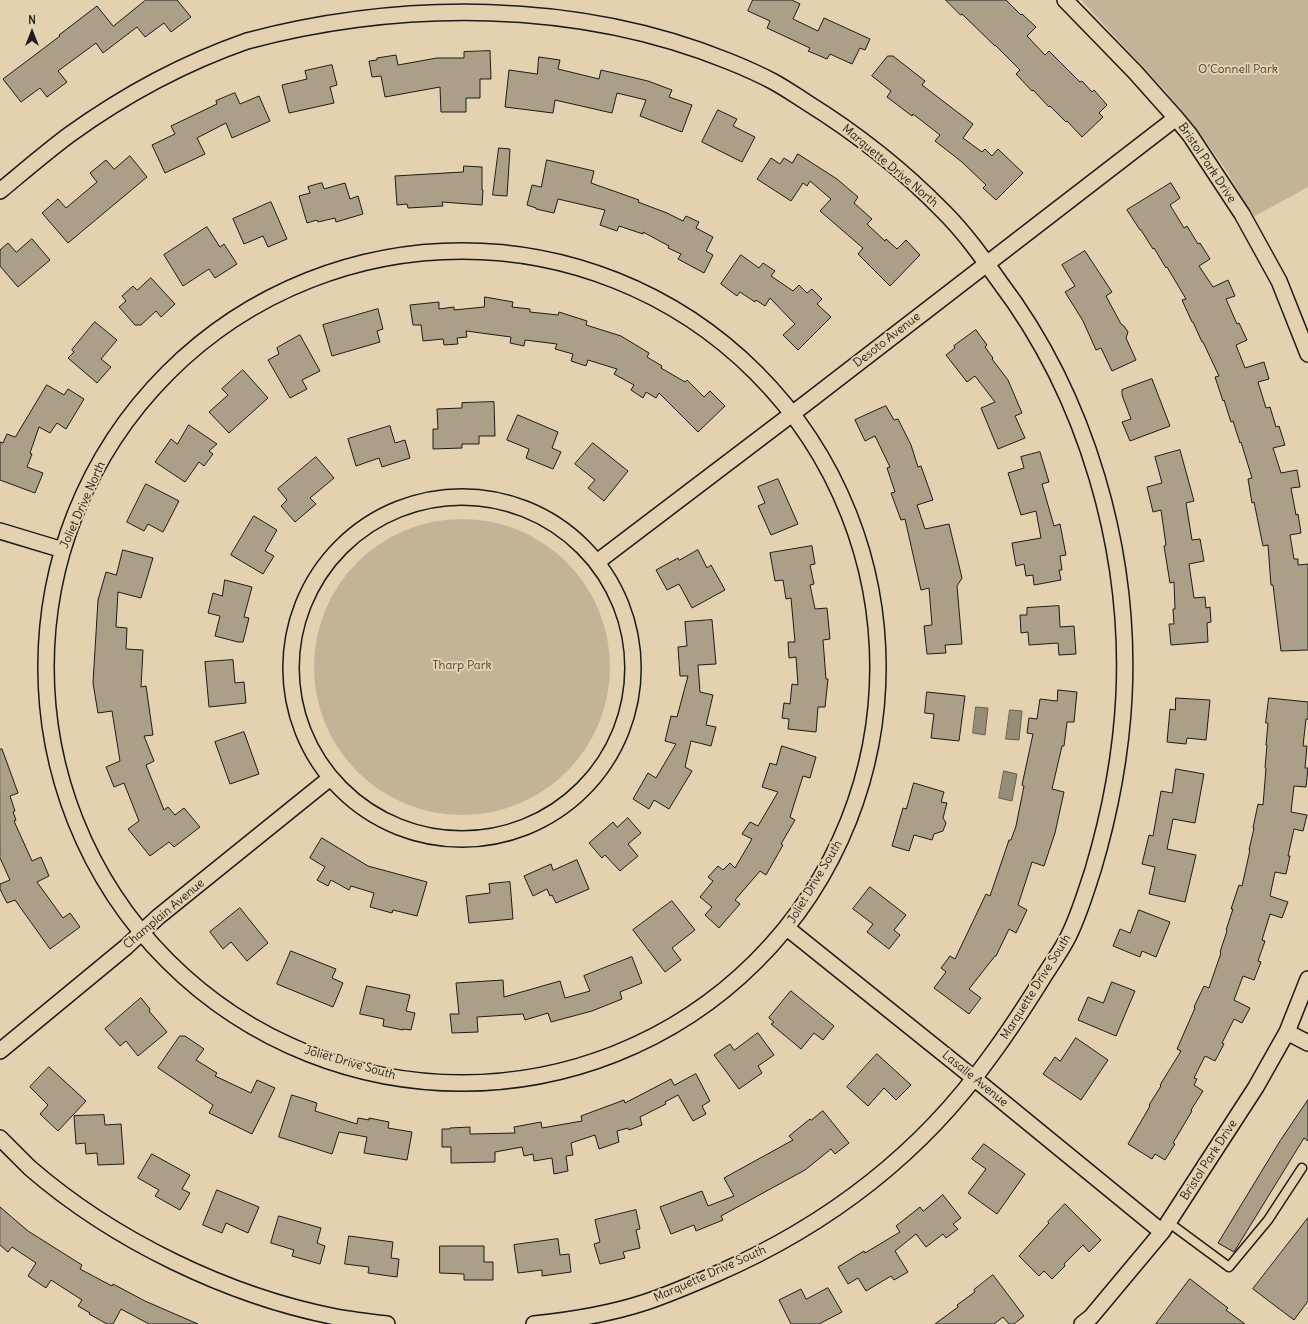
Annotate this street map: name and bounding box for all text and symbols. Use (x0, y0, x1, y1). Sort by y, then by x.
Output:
north arrow (12, 12, 52, 52)
text: N (28, 13, 36, 27)
park label: O’Connell Park (1198, 63, 1278, 77)
street label: Bristol Park Drive (1175, 120, 1239, 206)
street label: Marquette Drive North (839, 122, 941, 210)
street label: Desoto Avenue (851, 309, 923, 371)
street label: Joliet Drive North (57, 459, 109, 551)
park label: Tharp Park (432, 659, 492, 673)
street label: Joliet Drive South (785, 838, 845, 926)
street label: Champlain Avenue (121, 876, 207, 952)
street label: Marquette Drive South (998, 932, 1074, 1042)
street label: Joliet Drive South (303, 1043, 397, 1083)
street label: Lasalle Avenue (939, 1048, 1011, 1110)
street label: Bristol Park Drive (1178, 1117, 1240, 1203)
street label: Marquette Drive South (652, 1243, 768, 1305)

